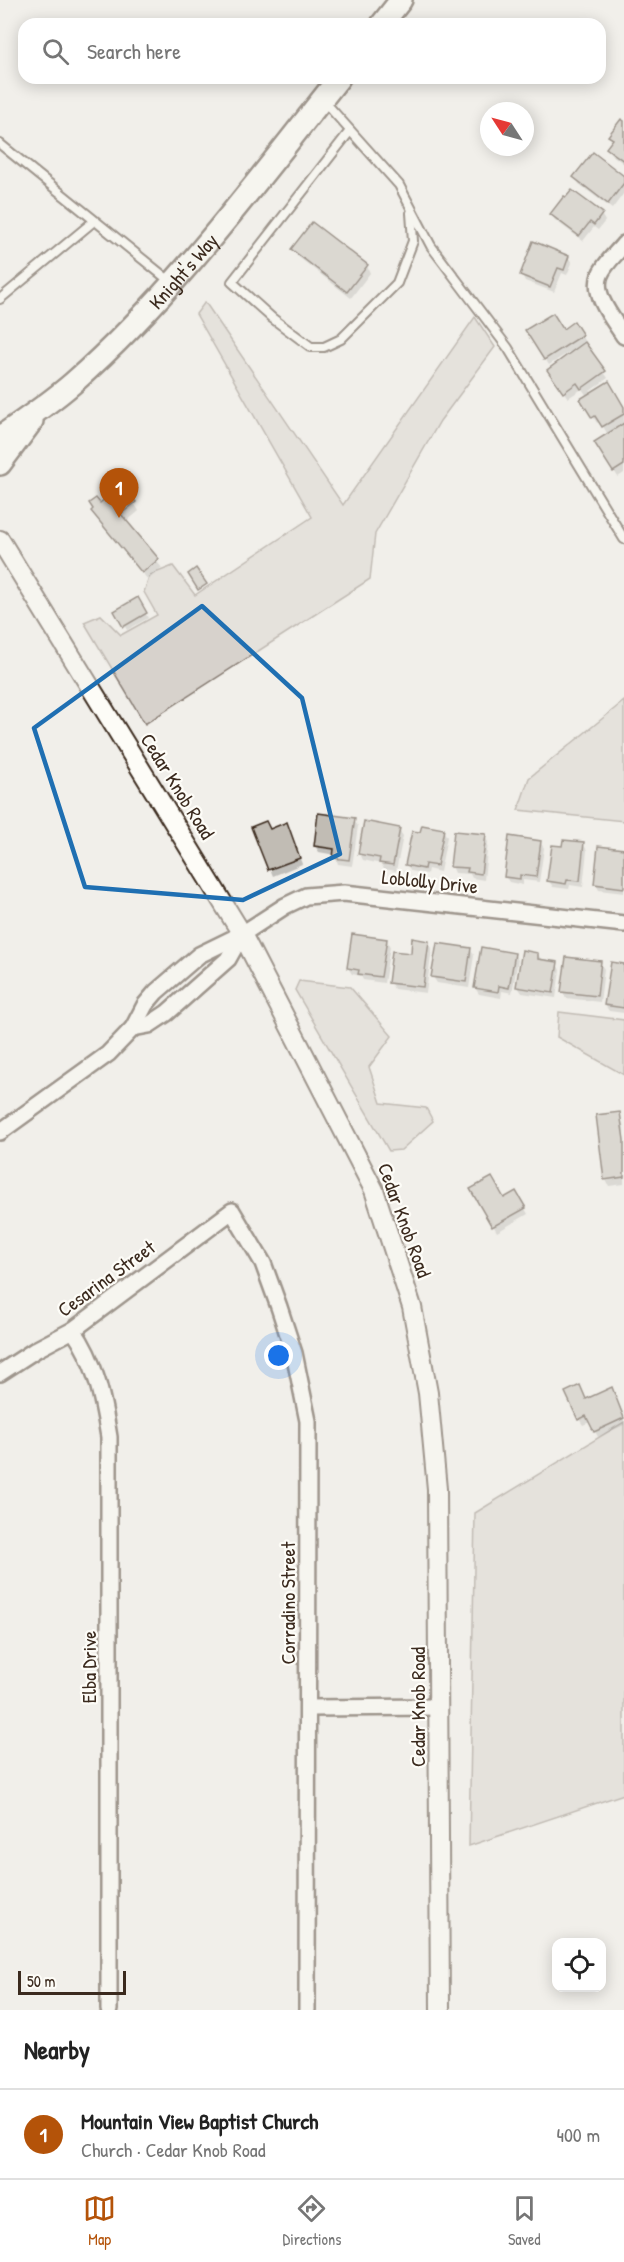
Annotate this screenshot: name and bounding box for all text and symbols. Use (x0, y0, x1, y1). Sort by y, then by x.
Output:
search box (18, 18, 606, 84)
icon: search (39, 35, 72, 68)
text: Search here (87, 36, 181, 66)
north arrow (480, 102, 534, 156)
street label: Knight's Way (142, 227, 223, 314)
pin: 1 (100, 468, 138, 518)
street label: Cedar Knob Road (135, 728, 221, 844)
street label: Loblolly Drive (381, 863, 479, 899)
street label: Cedar Knob Road (372, 1159, 438, 1281)
street label: Cesarina Street (52, 1233, 161, 1323)
your location (264, 1341, 293, 1370)
street label: Corradino Street (274, 1540, 301, 1664)
street label: Elba Drive (75, 1631, 102, 1703)
street label: Cedar Knob Road (404, 1647, 431, 1767)
map controls (552, 1938, 606, 1992)
button: locate (552, 1938, 606, 1992)
scale bar (18, 1968, 126, 1996)
text: 50 m (27, 1970, 56, 1992)
text: Nearby (24, 2032, 90, 2067)
text: Mountain View Baptist Church (81, 2106, 318, 2136)
text: 1 (40, 2121, 47, 2148)
text: 400 m (556, 2121, 600, 2148)
text: Church · Cedar Knob Road (81, 2136, 265, 2163)
tab: Map (83, 2192, 116, 2250)
tab: Directions (283, 2192, 341, 2250)
tab: Saved (508, 2192, 541, 2250)

